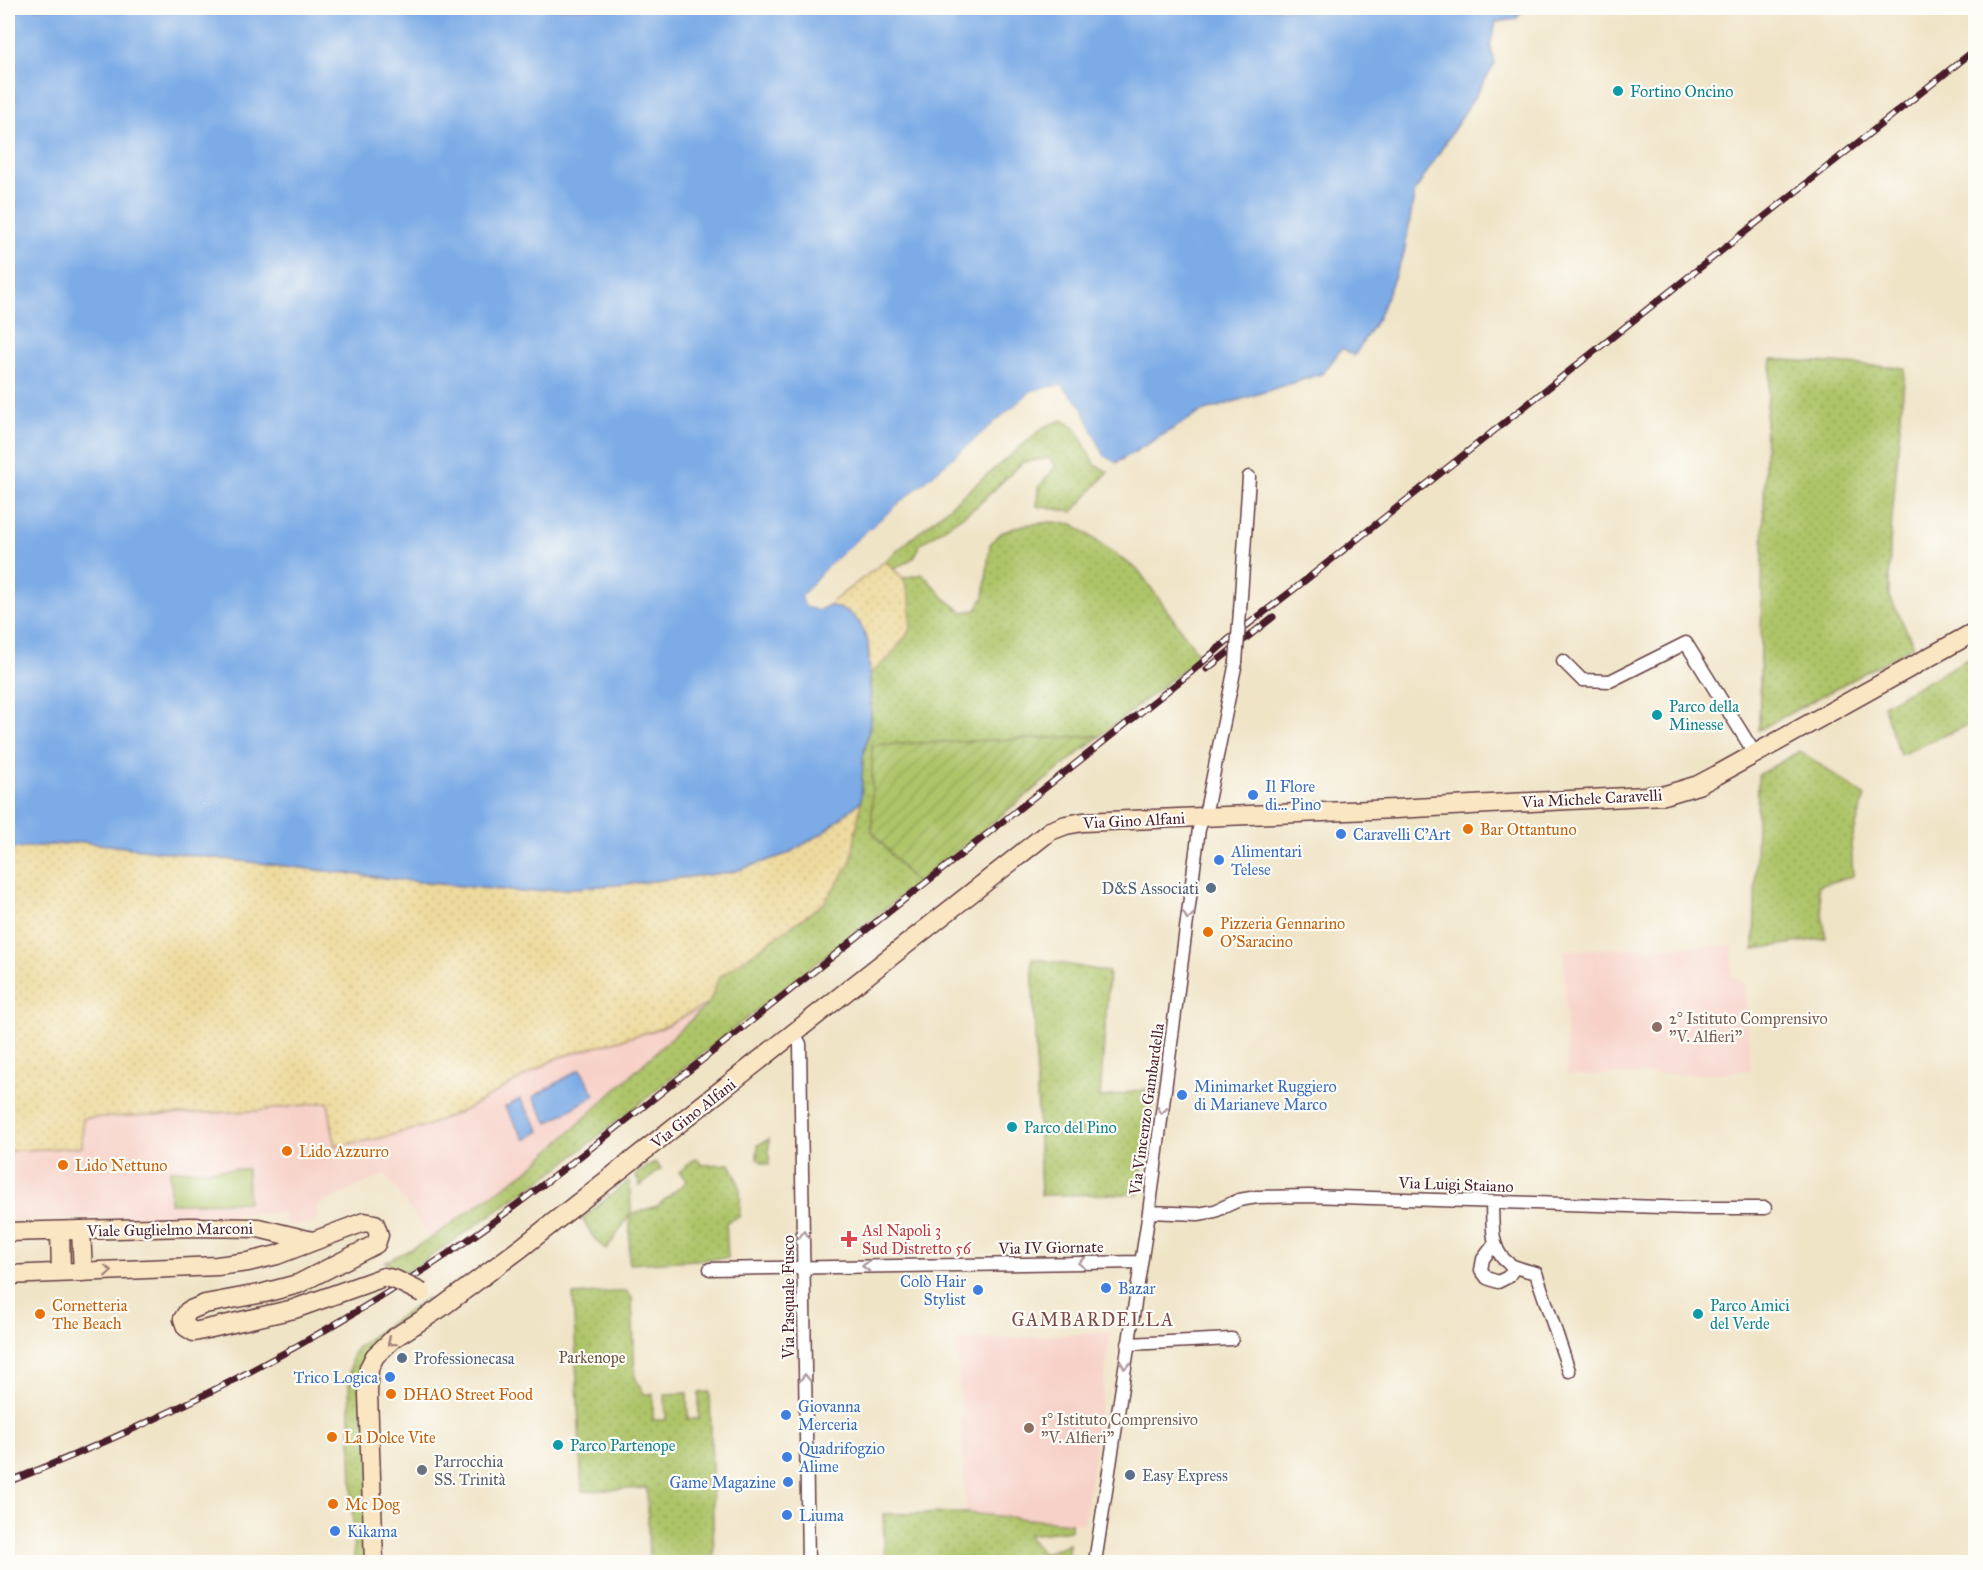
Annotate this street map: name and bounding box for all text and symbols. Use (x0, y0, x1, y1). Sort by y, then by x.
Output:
place label: Fortino Oncino (1630, 82, 1733, 101)
marker: Fortino Oncino (1611, 84, 1625, 98)
place label: Parco della Minesse (1669, 697, 1739, 734)
marker: Parco della Minesse (1650, 708, 1664, 722)
place label: Il Flore di... Pino (1265, 777, 1321, 814)
street label: Via Michele Caravelli (1520, 785, 1663, 812)
marker: Il Flore di... Pino (1246, 788, 1260, 802)
street label: Via Gino Alfani (1081, 808, 1186, 833)
place label: Bar Ottantuno (1480, 820, 1577, 839)
marker: Bar Ottantuno (1461, 822, 1475, 836)
place label: Caravelli C'Art (1353, 825, 1451, 844)
marker: Caravelli C'Art (1334, 827, 1348, 841)
place label: Alimentari Telese (1230, 842, 1303, 879)
marker: Alimentari Telese (1212, 853, 1226, 867)
place label: D&S Associati (1102, 879, 1200, 898)
marker: D&S Associati (1204, 881, 1218, 895)
one-way arrow (1183, 912, 1195, 921)
place label: Pizzeria Gennarino O'Saracino (1220, 914, 1345, 951)
marker: Pizzeria Gennarino O'Saracino (1201, 925, 1215, 939)
place label: 2° Istituto Comprensivo "V. Alfieri" (1669, 1009, 1828, 1046)
marker: 2° Istituto Comprensivo "V. Alfieri" (1650, 1020, 1664, 1034)
street label: Via Vincenzo Gambardella (1125, 1022, 1168, 1197)
street label: Via Gino Alfani (646, 1074, 740, 1153)
place label: Minimarket Ruggiero di Marianeve Marco (1194, 1077, 1337, 1114)
marker: Minimarket Ruggiero di Marianeve Marco (1175, 1088, 1189, 1102)
one-way arrow (1157, 1105, 1169, 1114)
place label: Parco del Pino (1024, 1118, 1117, 1137)
marker: Parco del Pino (1005, 1120, 1019, 1134)
place label: Lido Azzurro (299, 1142, 389, 1161)
marker: Lido Azzurro (280, 1144, 294, 1158)
place label: Lido Nettuno (75, 1156, 168, 1175)
marker: Lido Nettuno (56, 1158, 70, 1172)
street label: Via Luigi Staiano (1397, 1173, 1514, 1197)
street label: Viale Guglielmo Marconi (86, 1219, 254, 1241)
place label: Asl Napoli 3 Sud Distretto 56 (861, 1221, 972, 1258)
one-way arrow (798, 1230, 810, 1239)
marker: Asl Napoli 3 Sud Distretto 56 (840, 1230, 858, 1248)
street label: Via Pasquale Fusco (779, 1235, 799, 1360)
street label: Via IV Giornate (997, 1237, 1104, 1258)
one-way arrow (1078, 1257, 1087, 1269)
one-way arrow (862, 1260, 871, 1273)
one-way arrow (103, 1264, 112, 1277)
place label: Colò Hair Stylist (900, 1272, 966, 1309)
place label: Bazar (1118, 1279, 1156, 1298)
marker: Bazar (1099, 1281, 1113, 1295)
marker: Colò Hair Stylist (971, 1283, 985, 1297)
place label: Cornetteria The Beach (52, 1296, 128, 1333)
place label: Parco Amici del Verde (1710, 1296, 1790, 1333)
marker: Cornetteria The Beach (33, 1307, 47, 1321)
marker: Parco Amici del Verde (1691, 1307, 1705, 1321)
district label: GAMBARDELLA (1011, 1309, 1175, 1331)
one-way arrow (387, 1335, 398, 1346)
park label: Parkenope (559, 1348, 626, 1367)
place label: Professionecasa (414, 1349, 515, 1368)
marker: Professionecasa (395, 1351, 409, 1365)
one-way arrow (1120, 1360, 1132, 1369)
place label: Trico Logica (293, 1368, 378, 1388)
marker: Trico Logica (383, 1370, 397, 1384)
one-way arrow (799, 1374, 811, 1383)
place label: DHAO Street Food (403, 1385, 533, 1404)
marker: DHAO Street Food (384, 1387, 398, 1401)
place label: Giovanna Merceria (798, 1397, 861, 1434)
marker: Giovanna Merceria (779, 1408, 793, 1422)
place label: 1° Istituto Comprensivo "V. Alfieri" (1041, 1410, 1198, 1447)
marker: 1° Istituto Comprensivo "V. Alfieri" (1022, 1421, 1036, 1435)
place label: La Dolce Vite (344, 1428, 436, 1447)
marker: La Dolce Vite (325, 1430, 339, 1444)
place label: Parco Partenope (570, 1436, 676, 1455)
marker: Parco Partenope (551, 1438, 565, 1452)
place label: Quadrifogzio Alime (798, 1439, 885, 1476)
marker: Quadrifogzio Alime (780, 1450, 794, 1464)
place label: Parrocchia SS. Trinità (434, 1452, 506, 1489)
marker: Parrocchia SS. Trinità (415, 1463, 429, 1477)
place label: Easy Express (1142, 1466, 1228, 1485)
marker: Easy Express (1123, 1468, 1137, 1482)
place label: Game Magazine (669, 1473, 776, 1493)
marker: Game Magazine (781, 1475, 795, 1489)
place label: Mc Dog (345, 1495, 400, 1515)
marker: Mc Dog (326, 1497, 340, 1511)
place label: Liuma (799, 1506, 844, 1525)
marker: Liuma (780, 1508, 794, 1522)
place label: Kikama (347, 1522, 397, 1541)
marker: Kikama (328, 1524, 342, 1538)

